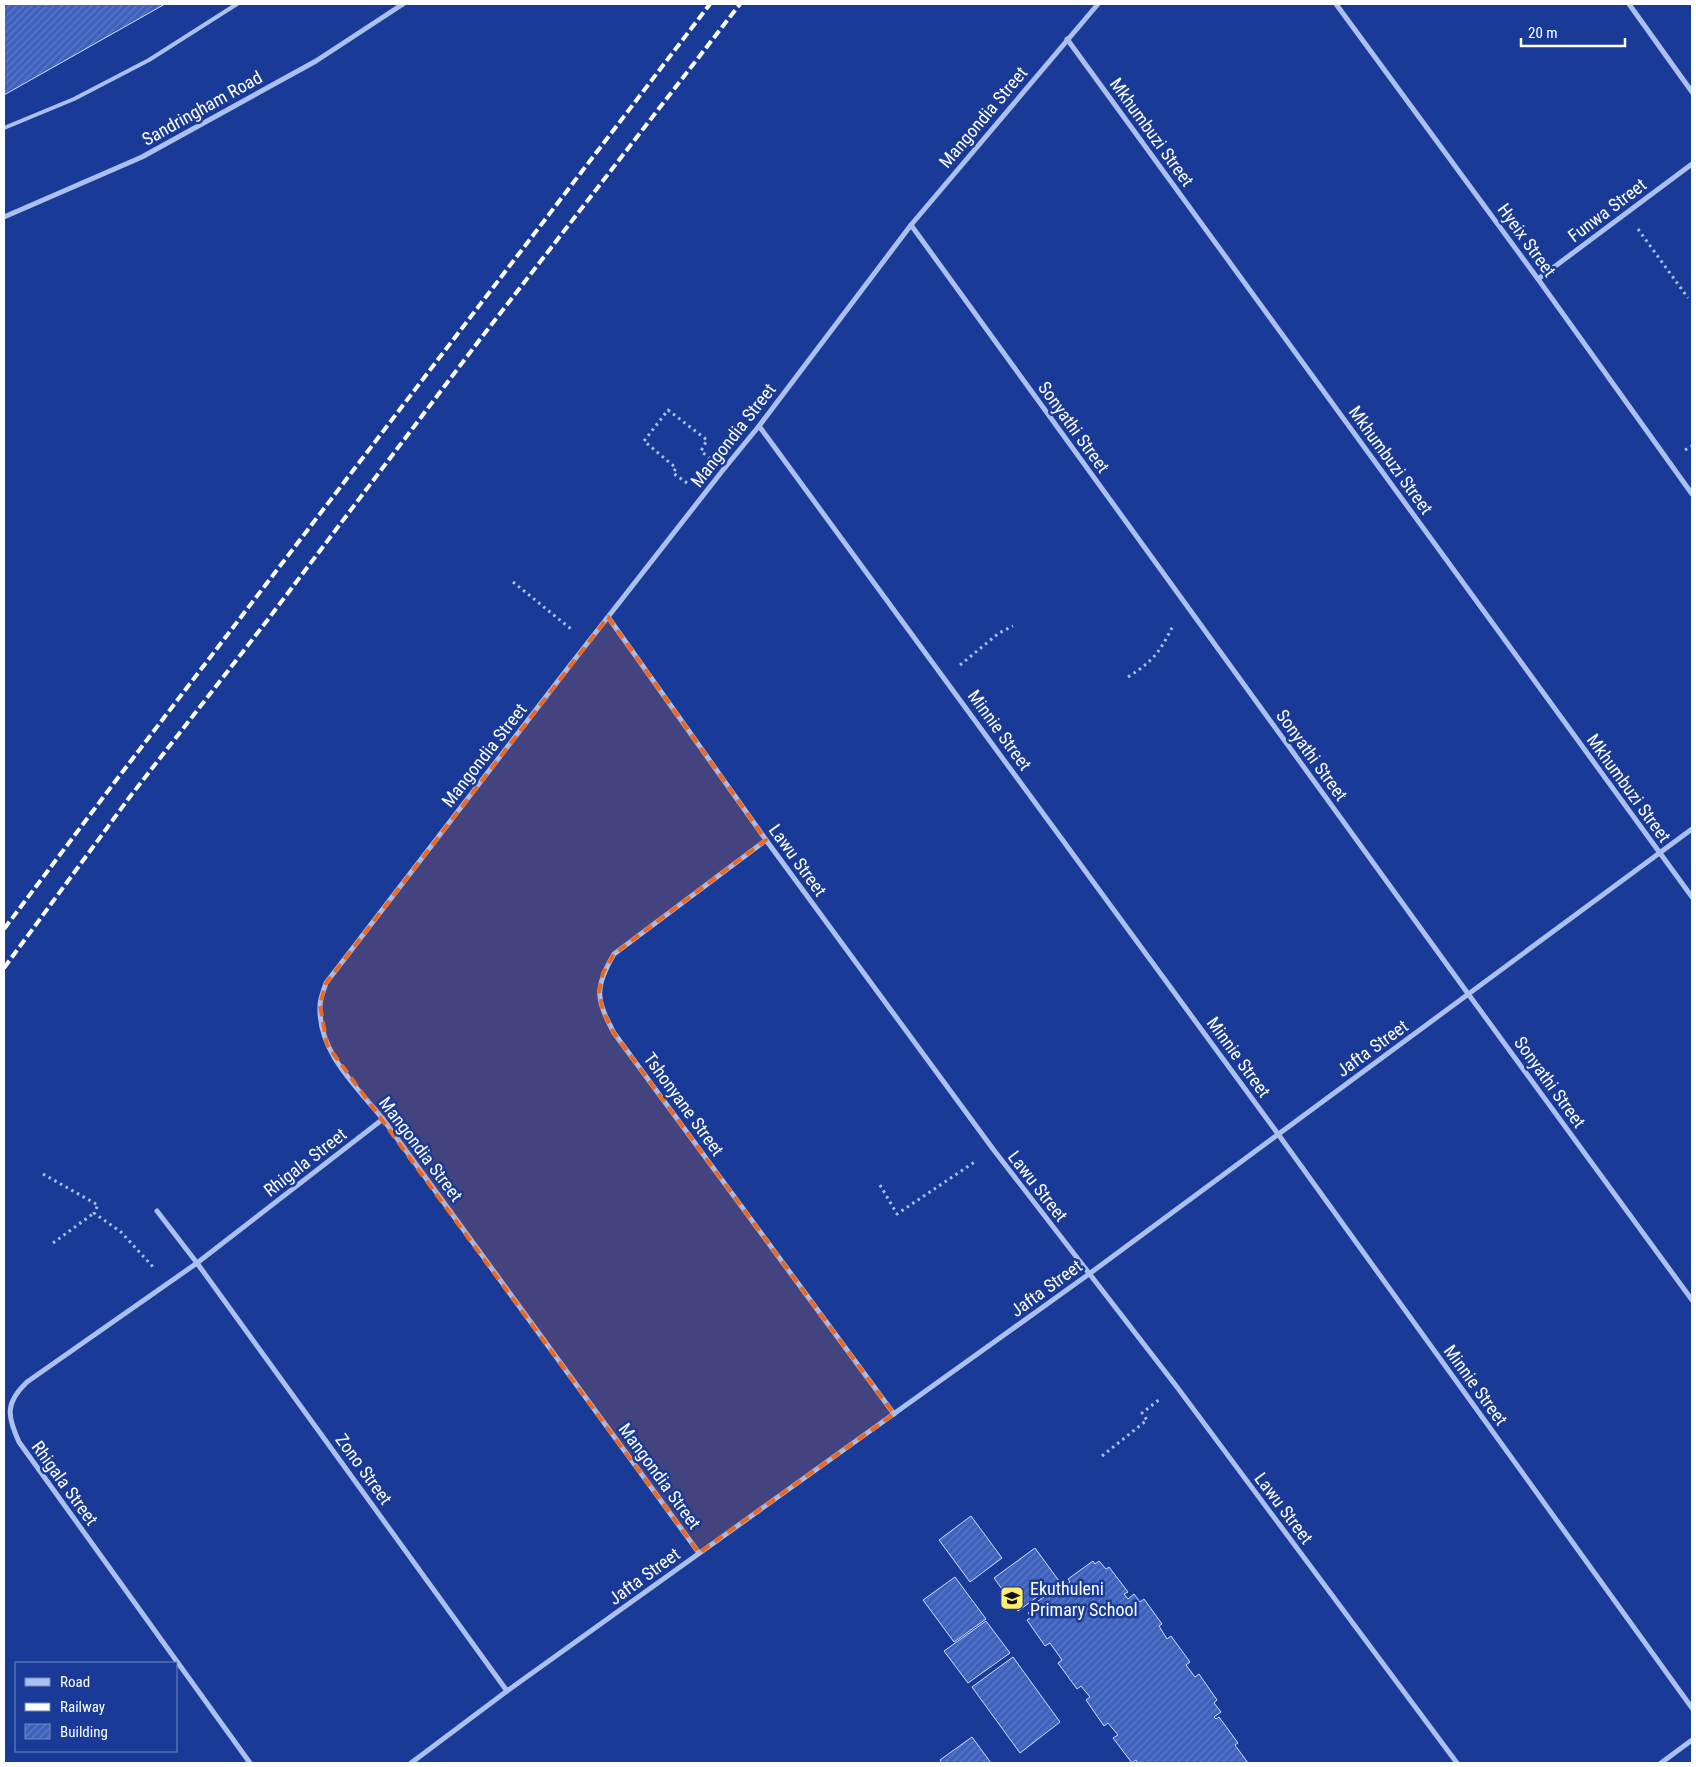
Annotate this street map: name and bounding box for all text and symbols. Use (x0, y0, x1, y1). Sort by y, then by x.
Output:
scale bar (1521, 15, 1625, 47)
text: 20 m (1528, 24, 1558, 42)
street label: Mangondia Street (935, 62, 1031, 172)
street label: Sandringham Road (138, 66, 266, 150)
street label: Mkhumbuzi Street (1106, 74, 1198, 190)
street label: Funwa Street (1564, 174, 1650, 246)
street label: Hyeix Street (1493, 199, 1561, 281)
street label: Sonyathi Street (1034, 377, 1114, 477)
street label: Mangondia Street (686, 379, 780, 491)
street label: Mkhumbuzi Street (1345, 402, 1437, 518)
street label: Minnie Street (964, 686, 1036, 774)
street label: Mangondia Street (437, 699, 531, 811)
street label: Sonyathi Street (1272, 705, 1352, 805)
street label: Mkhumbuzi Street (1583, 730, 1675, 846)
street label: Lawu Street (765, 820, 831, 900)
street label: Minnie Street (1203, 1013, 1275, 1101)
street label: Jafta Street (1332, 1015, 1412, 1081)
street label: Sonyathi Street (1510, 1032, 1590, 1132)
street label: Tshonyane Street (640, 1048, 728, 1160)
street label: Mangondia Street (375, 1093, 467, 1205)
street label: Rhigala Street (260, 1123, 350, 1201)
street label: Lawu Street (1004, 1146, 1072, 1226)
street label: Jafta Street (1006, 1255, 1086, 1321)
street label: Minnie Street (1440, 1341, 1512, 1429)
street label: Mangondia Street (615, 1419, 705, 1533)
street label: Zono Street (331, 1430, 397, 1508)
street label: Rhigala Street (27, 1437, 103, 1529)
street label: Lawu Street (1250, 1468, 1318, 1548)
street label: Jafta Street (604, 1543, 684, 1609)
place label: Ekuthuleni Primary School (1030, 1578, 1138, 1620)
school or university icon: Ekuthuleni Primary School (999, 1585, 1025, 1611)
legend (15, 1662, 178, 1752)
text: Road (60, 1673, 90, 1691)
text: Railway (60, 1698, 105, 1716)
text: Building (60, 1723, 108, 1741)

